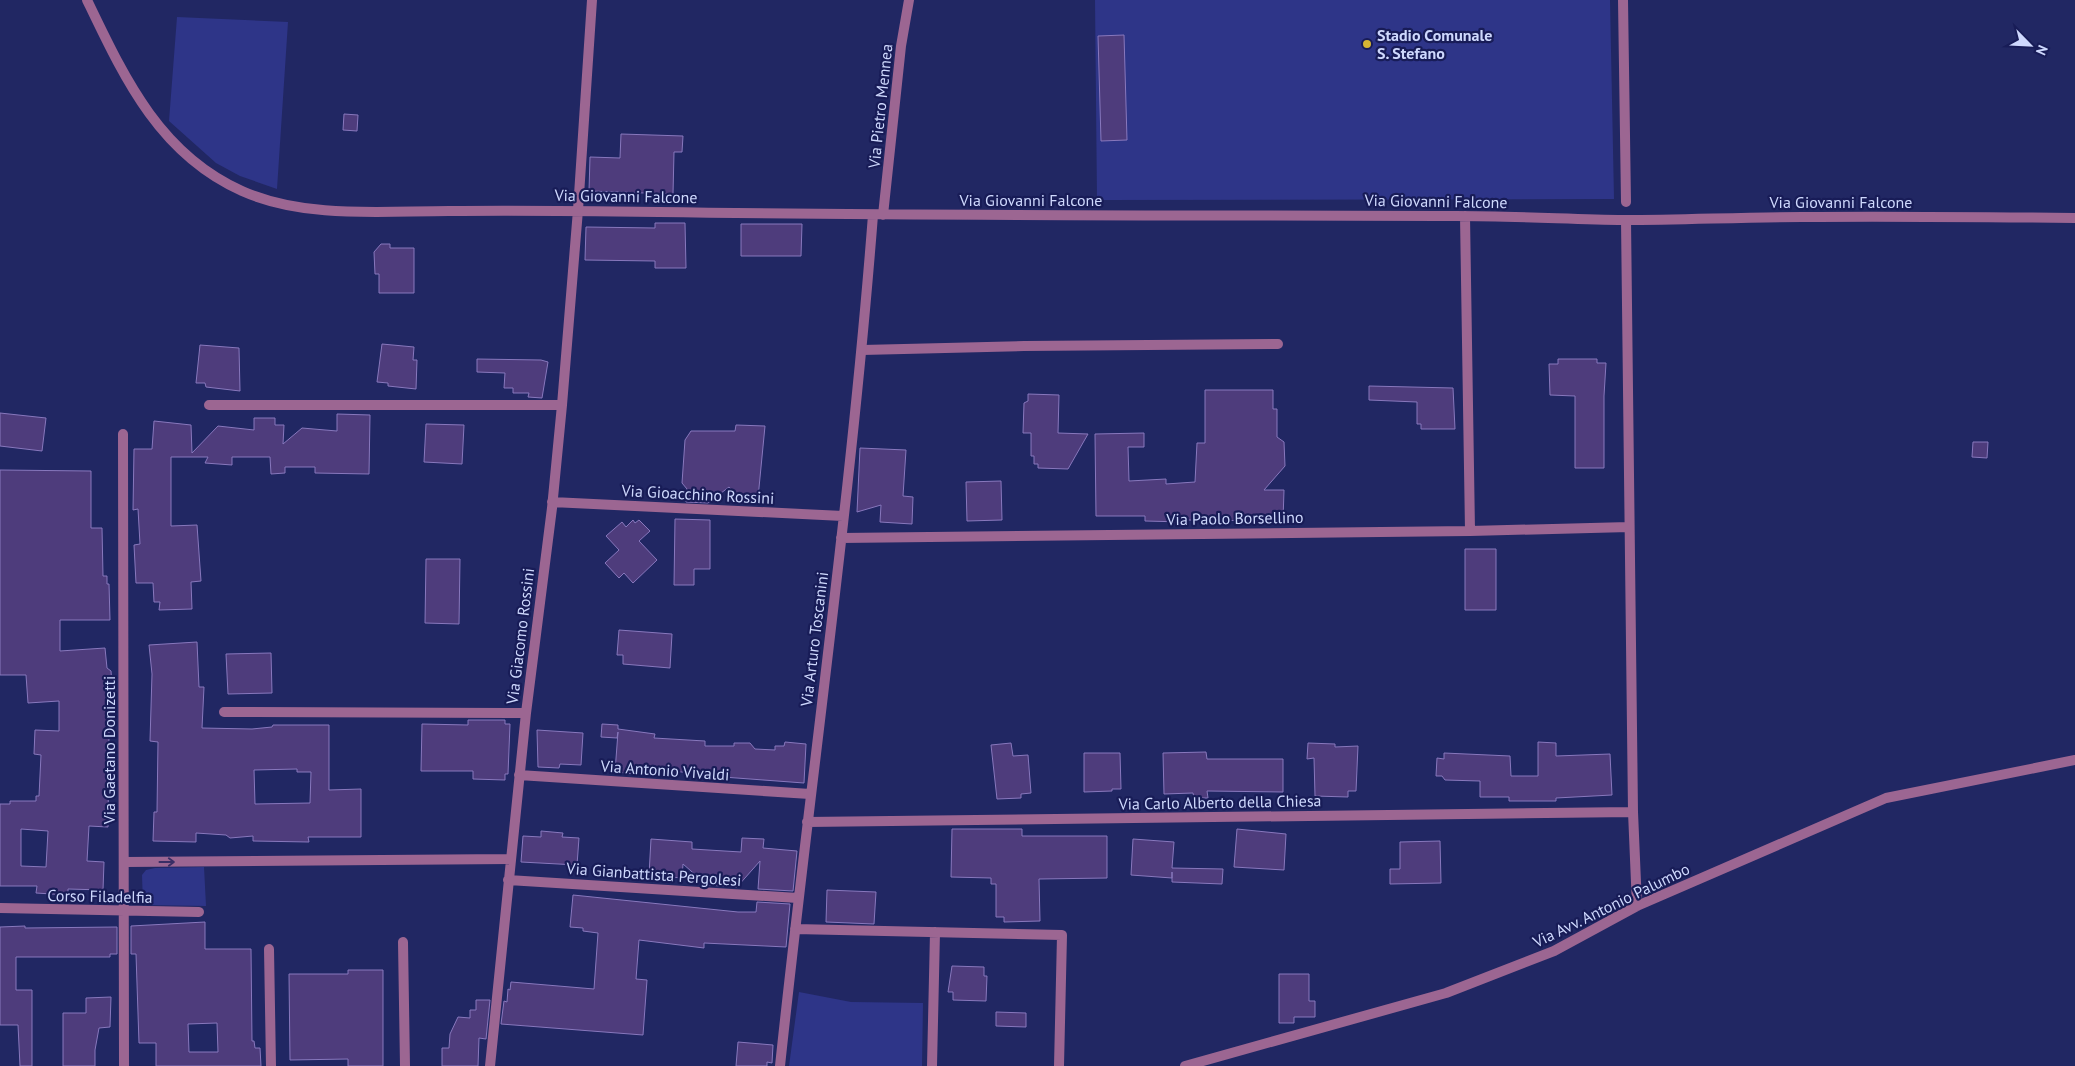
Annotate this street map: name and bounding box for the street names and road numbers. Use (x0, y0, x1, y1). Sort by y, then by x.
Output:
street label: Via Pietro Mennea (863, 43, 896, 170)
street label: Via Giovanni Falcone (553, 185, 698, 207)
street label: Via Giovanni Falcone (959, 190, 1102, 210)
street label: Via Giovanni Falcone (1363, 190, 1508, 212)
street label: Via Giovanni Falcone (1769, 192, 1912, 212)
street label: Via Gioacchino Rossini (620, 480, 775, 508)
street label: Via Paolo Borsellino (1165, 507, 1304, 529)
street label: Via Giacomo Rossini (502, 567, 538, 706)
street label: Via Arturo Toscanini (796, 570, 832, 708)
street label: Via Gaetano Donizetti (99, 676, 119, 825)
street label: Via Antonio Vivaldi (599, 755, 730, 784)
street label: Via Carlo Alberto della Chiesa (1117, 790, 1322, 814)
street label: Via Gianbattista Pergolesi (565, 858, 742, 890)
street label: Via Avv. Antonio Palumbo (1528, 858, 1693, 952)
street label: Corso Filadelfia (47, 885, 153, 907)

